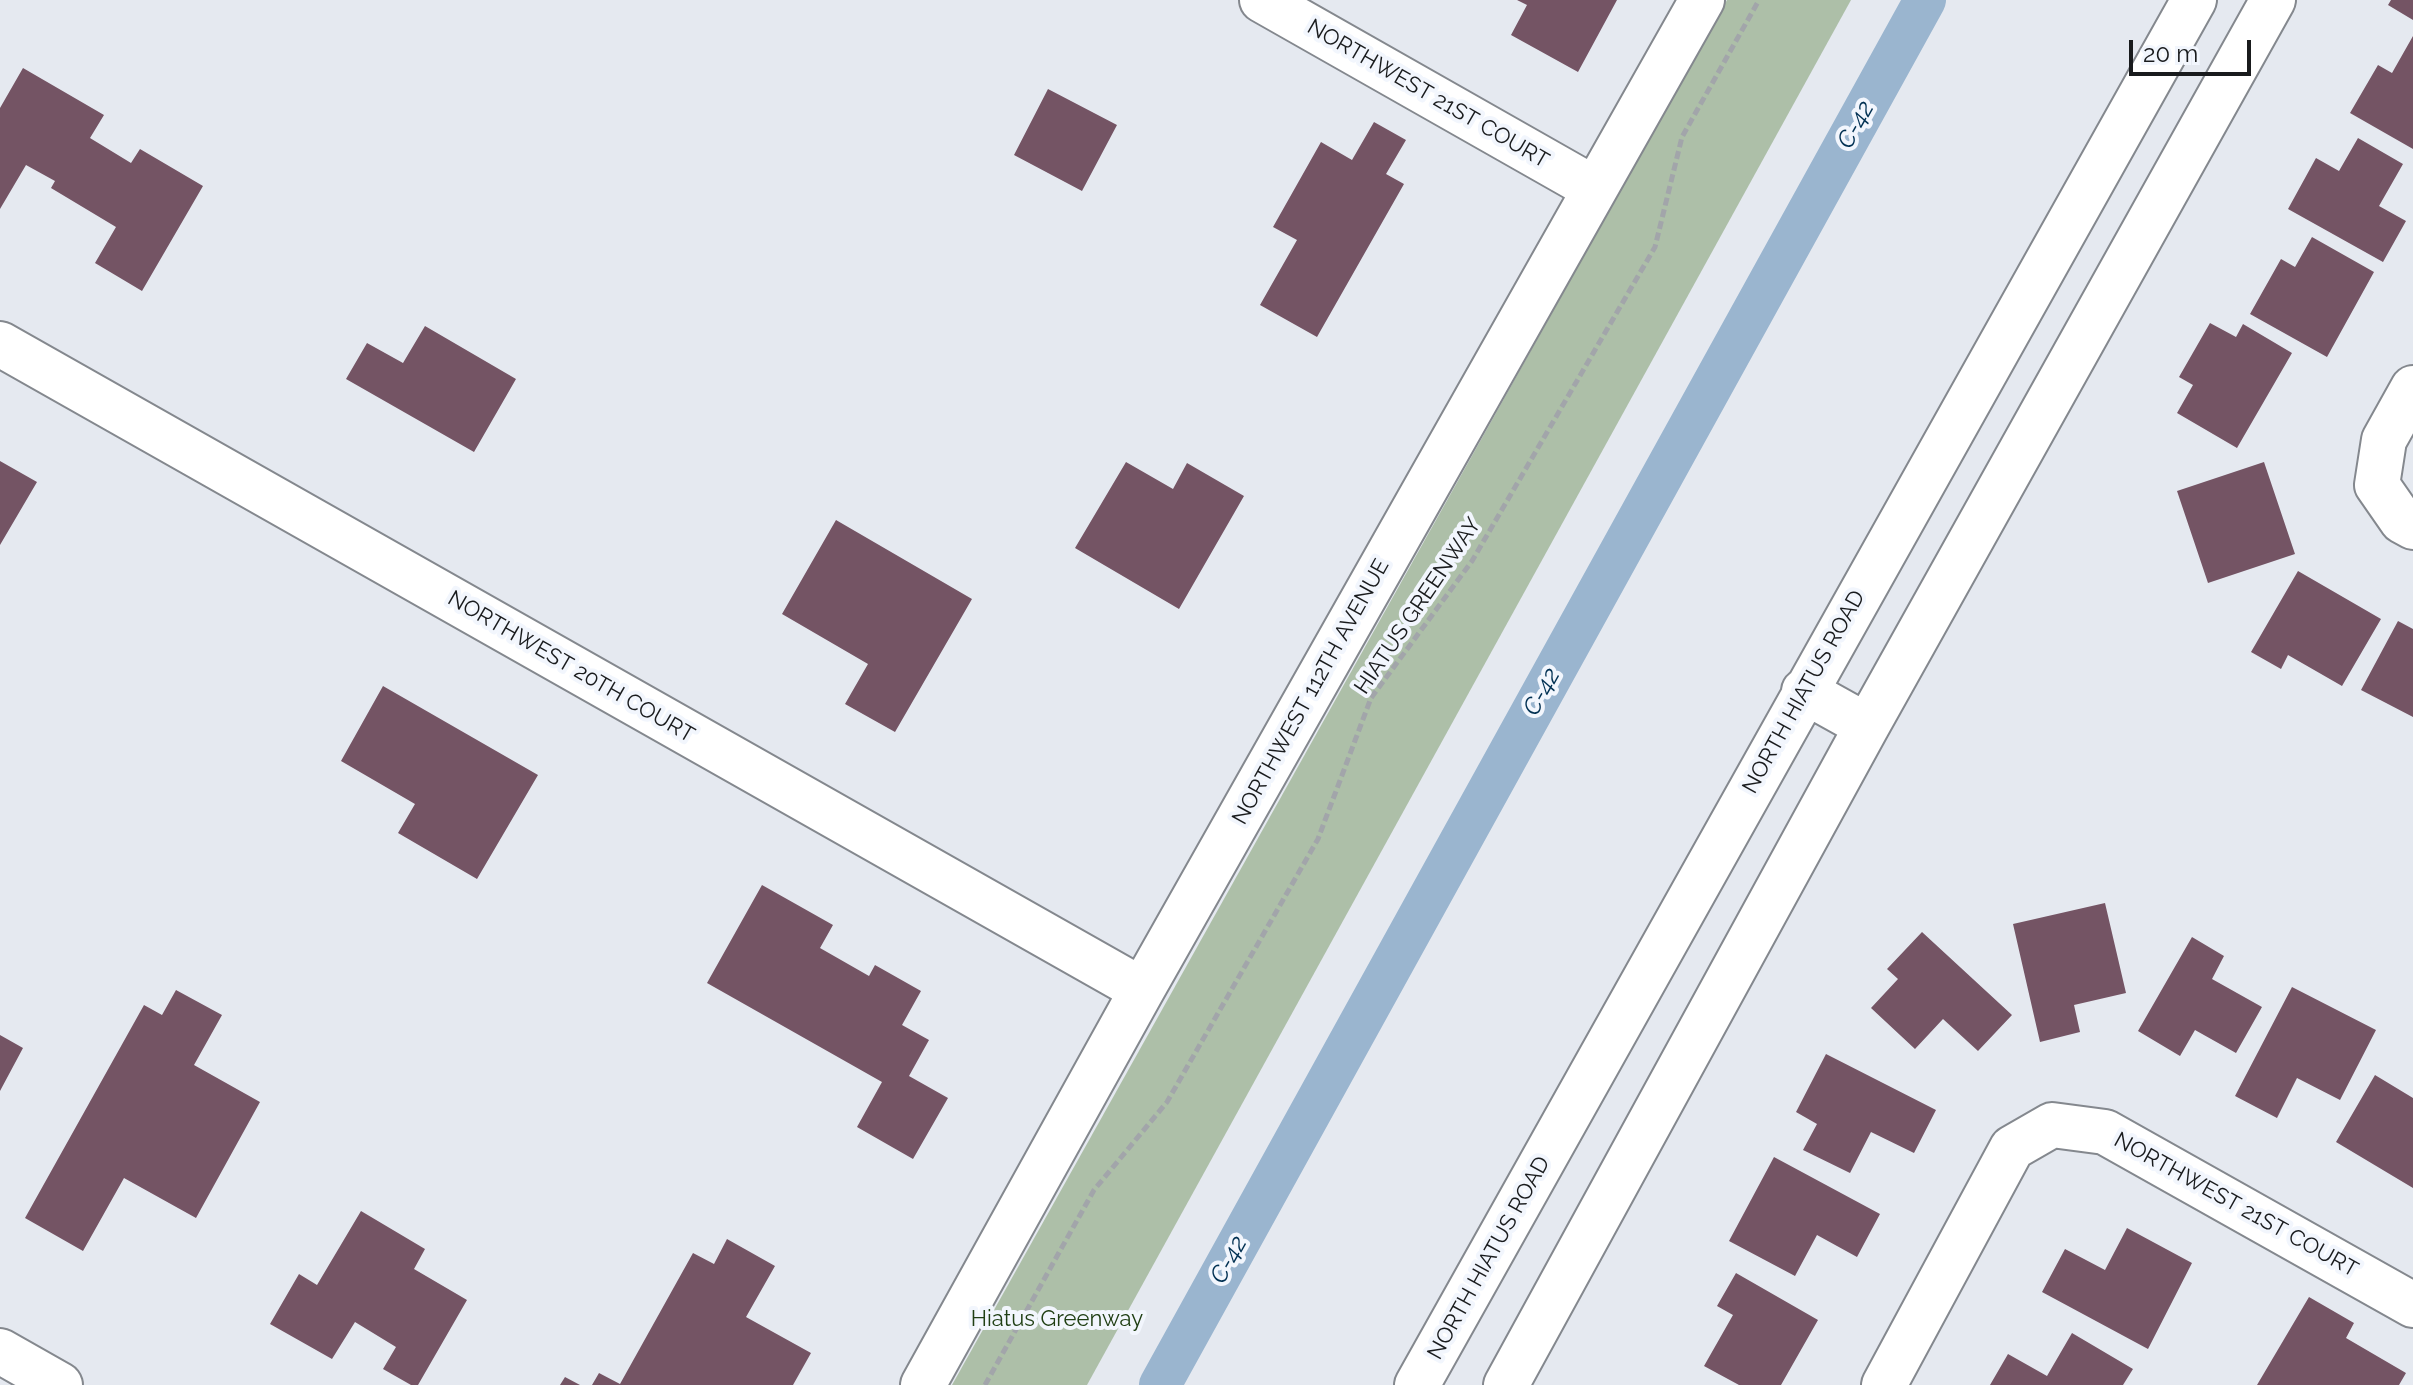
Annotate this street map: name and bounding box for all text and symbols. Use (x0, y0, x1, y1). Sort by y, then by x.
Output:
street label: NORTHWEST 21ST COURT (1302, 14, 1554, 174)
scale bar (2133, 24, 2255, 74)
text: 20 m (2143, 39, 2198, 68)
water label: C-42 (1831, 96, 1881, 154)
street label: HIATUS GREENWAY (1349, 513, 1487, 699)
street label: NORTHWEST 112TH AVENUE (1227, 555, 1395, 829)
street label: NORTHWEST 20TH COURT (443, 585, 699, 749)
street label: NORTH HIATUS ROAD (1737, 586, 1871, 798)
water label: C-42 (1517, 663, 1567, 721)
street label: NORTHWEST 21ST COURT (2109, 1127, 2363, 1283)
street label: NORTH HIATUS ROAD (1422, 1152, 1556, 1364)
water label: C-42 (1204, 1231, 1254, 1289)
park label: Hiatus Greenway (971, 1306, 1143, 1332)

